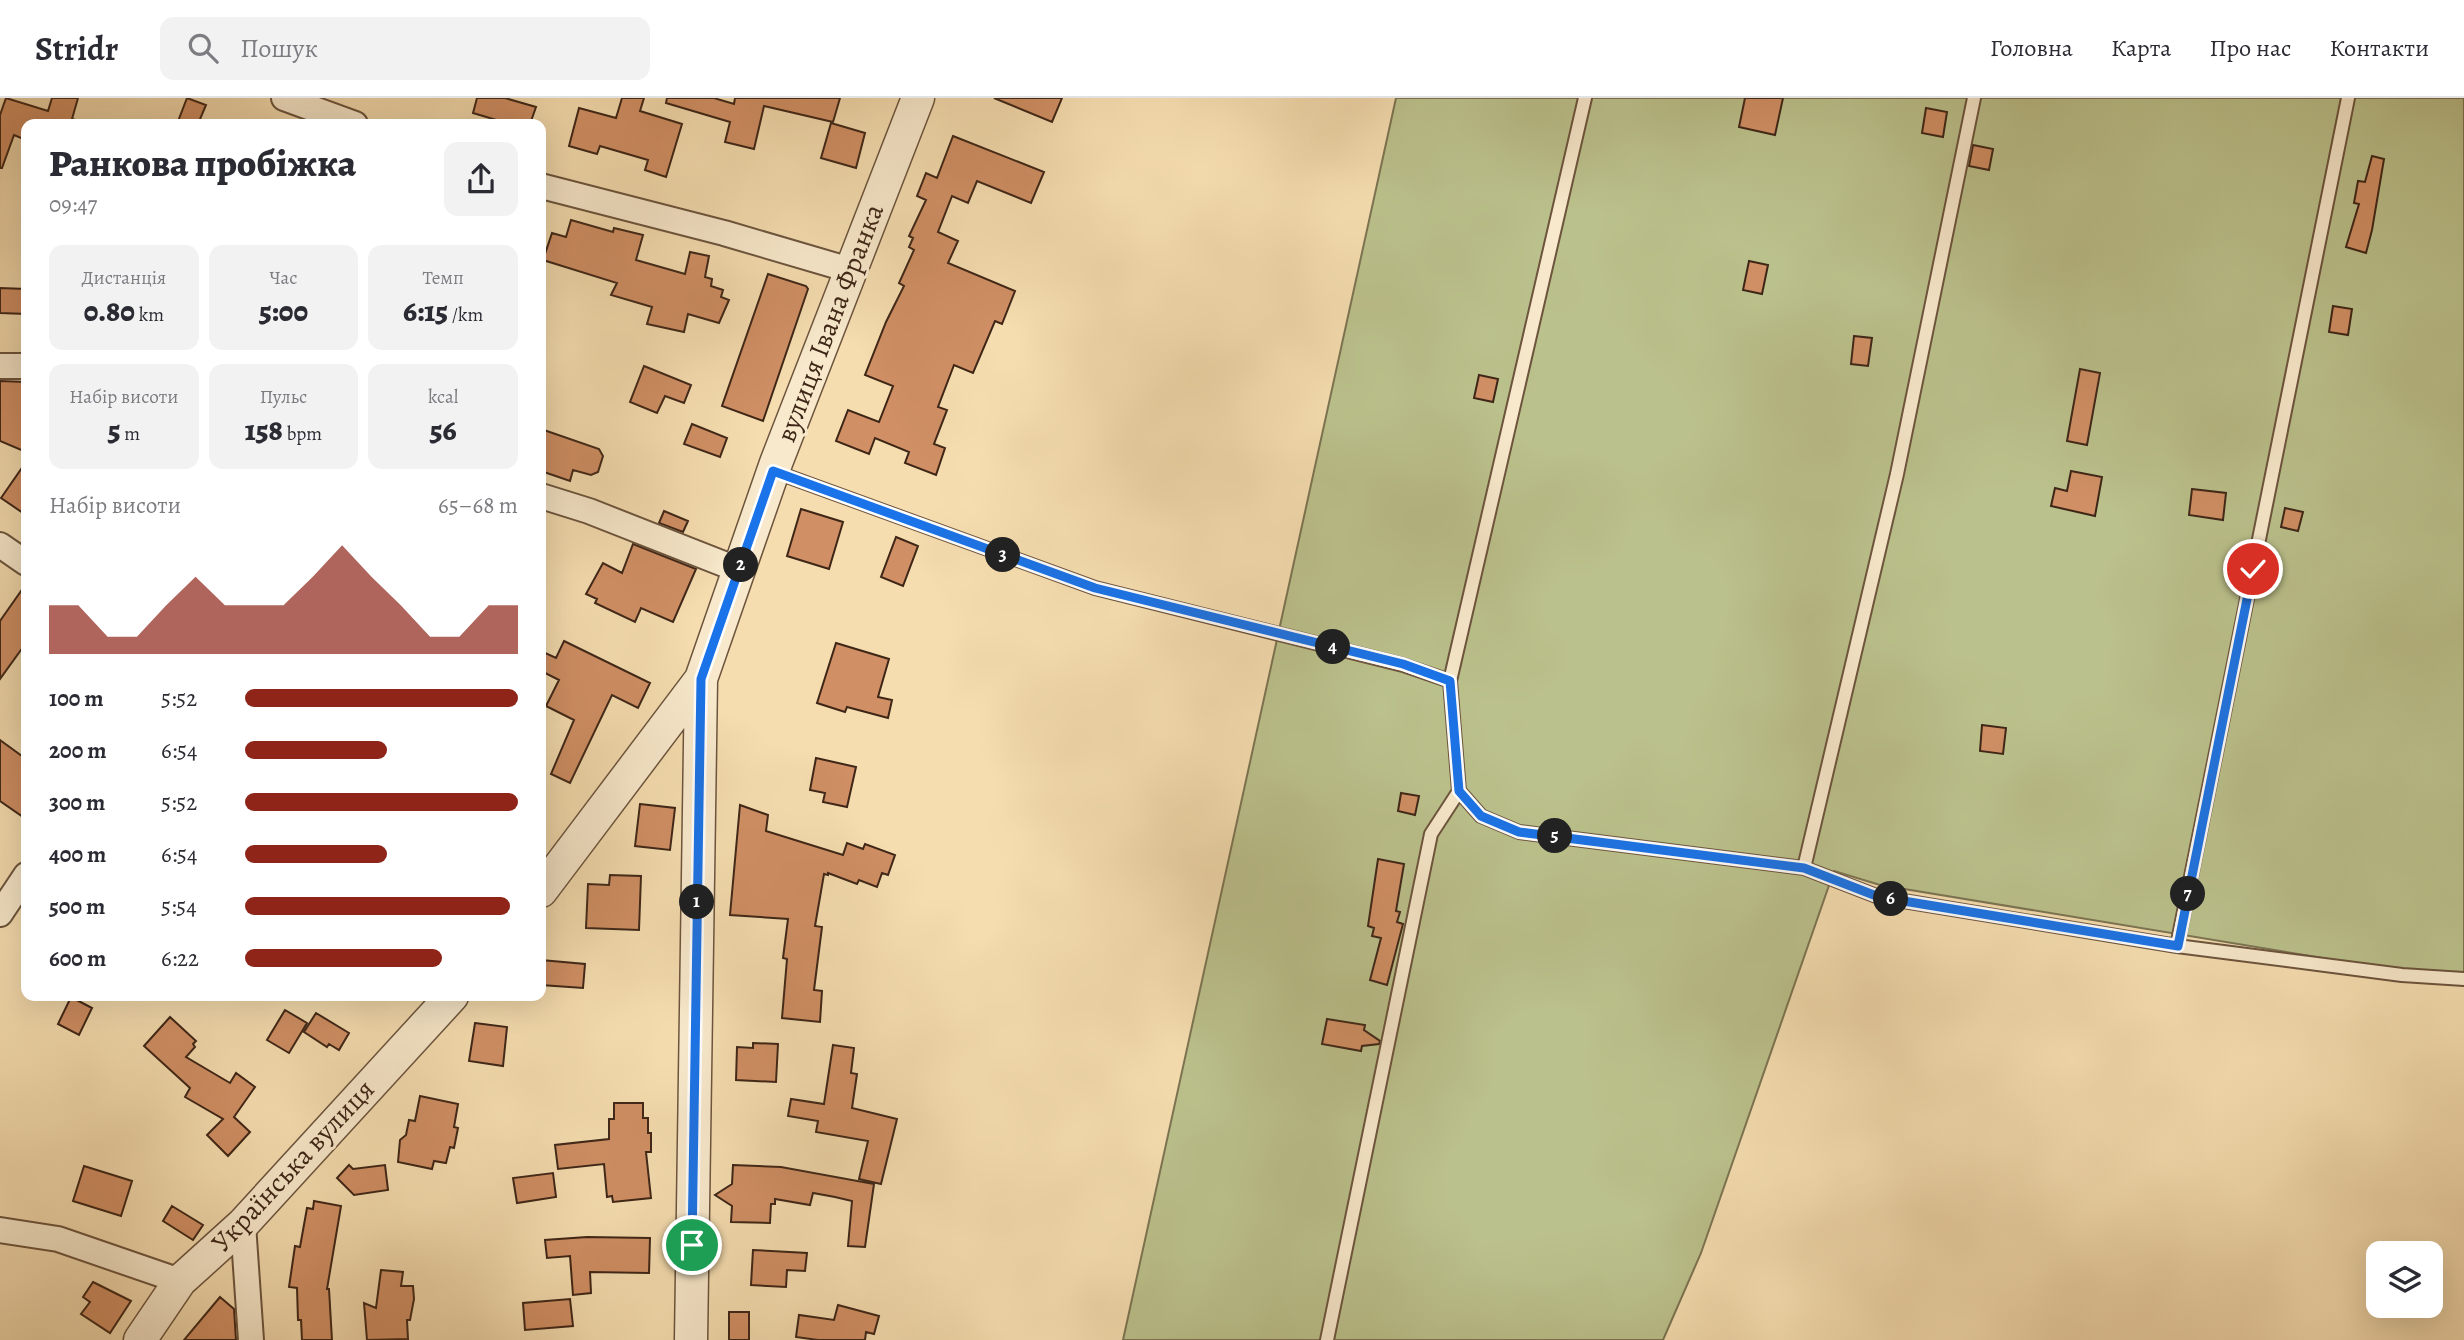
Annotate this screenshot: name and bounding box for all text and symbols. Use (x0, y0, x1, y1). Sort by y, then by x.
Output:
search box (160, 17, 650, 80)
text: Stridr (35, 26, 118, 71)
icon: search (184, 29, 222, 67)
text: Пошук (240, 31, 318, 66)
text: Головна (1990, 32, 2073, 64)
text: Карта (2111, 32, 2171, 64)
text: Про нас (2209, 32, 2291, 64)
text: Контакти (2329, 32, 2429, 64)
text: Ранкова пробіжка (49, 137, 356, 189)
button: share (444, 142, 518, 216)
text: 09:47 (49, 189, 97, 220)
street label: вулиця Івана Франка (767, 198, 893, 448)
text: Дистанція (81, 265, 166, 291)
text: Час (270, 265, 297, 291)
text: Темп (422, 265, 464, 291)
text: 0.80 (84, 291, 135, 331)
text: 5:00 (259, 291, 308, 331)
text: 6:15 (403, 291, 448, 331)
text: km (135, 302, 164, 328)
text: /km (448, 302, 483, 328)
text: Набір висоти (69, 384, 178, 410)
text: Пульс (260, 384, 307, 410)
text: kcal (428, 384, 458, 410)
text: 5 (108, 410, 120, 450)
text: 158 (245, 410, 283, 450)
text: 56 (430, 410, 457, 450)
text: m (120, 421, 140, 447)
text: bpm (283, 421, 322, 447)
text: Набір висоти (49, 490, 181, 521)
text: 65–68 m (438, 490, 518, 521)
pin: 3 (986, 538, 1020, 573)
pin (2223, 539, 2283, 599)
text: 3 (998, 541, 1007, 567)
pin: 2 (724, 547, 758, 582)
icon: check (2234, 550, 2272, 588)
text: 2 (736, 551, 745, 577)
pin: 4 (1316, 630, 1350, 664)
text: 4 (1328, 633, 1337, 659)
text: 100 m (49, 683, 104, 714)
text: 5:52 (161, 683, 197, 714)
text: 200 m (49, 735, 107, 766)
text: 6:54 (161, 735, 197, 766)
text: 300 m (49, 787, 105, 818)
text: 5:52 (161, 787, 197, 818)
pin: 5 (1538, 818, 1572, 854)
text: 5 (1550, 822, 1559, 848)
text: 400 m (49, 839, 106, 870)
text: 6:54 (161, 839, 197, 870)
pin: 7 (2170, 876, 2206, 912)
text: 7 (2183, 880, 2192, 906)
pin: 6 (1874, 882, 1909, 916)
pin: 1 (680, 884, 714, 920)
text: 6 (1886, 885, 1895, 911)
text: 1 (693, 888, 700, 914)
text: 500 m (49, 891, 105, 922)
text: 5:54 (161, 891, 197, 922)
text: 600 m (49, 943, 106, 974)
text: 6:22 (161, 943, 199, 974)
street label: Українська вулиця (203, 1071, 383, 1261)
pin (662, 1215, 722, 1275)
icon: arrive (673, 1226, 711, 1264)
map controls (2366, 1241, 2443, 1318)
button: layers (2366, 1241, 2443, 1318)

